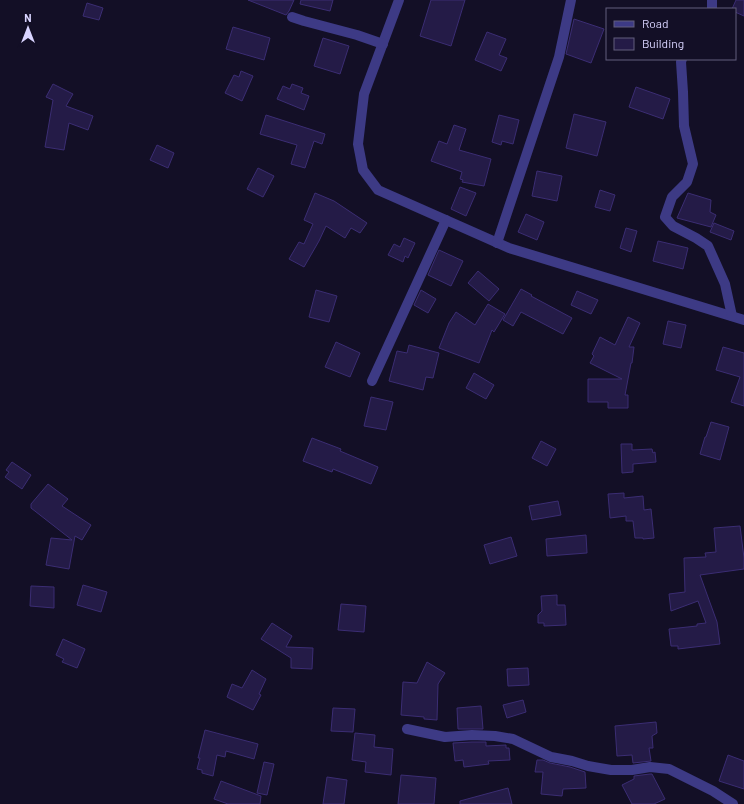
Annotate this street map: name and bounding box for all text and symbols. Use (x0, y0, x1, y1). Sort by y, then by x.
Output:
north arrow (8, 8, 48, 48)
legend (606, 8, 736, 60)
text: N (24, 11, 32, 24)
text: Road (642, 16, 669, 30)
text: Building (642, 36, 684, 50)

